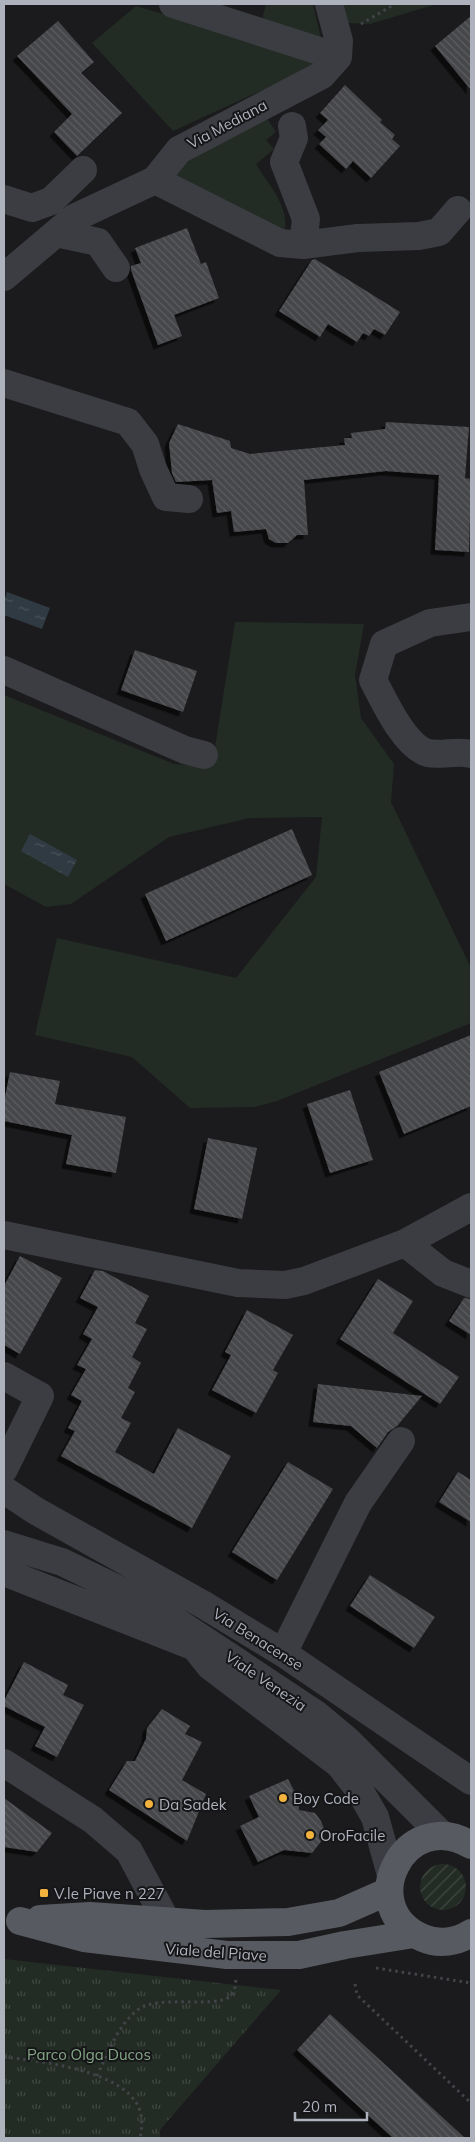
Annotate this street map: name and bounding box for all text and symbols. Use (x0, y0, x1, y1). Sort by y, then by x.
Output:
street label: Via Mediana (184, 95, 270, 153)
street label: Via Benacense (209, 1604, 307, 1674)
street label: Viale Venezia (222, 1647, 310, 1715)
place label: Boy Code (293, 1789, 359, 1808)
marker: Boy Code (277, 1792, 289, 1804)
place label: Da Sadek (159, 1795, 227, 1814)
marker: Da Sadek (143, 1798, 155, 1810)
place label: OroFacile (320, 1826, 385, 1845)
marker: OroFacile (304, 1829, 316, 1841)
place label: V.le Piave n 227 (54, 1884, 165, 1903)
marker: V.le Piave n 227 (38, 1887, 50, 1899)
street label: Viale del Piave (165, 1939, 267, 1965)
park label: Parco Olga Ducos (27, 2045, 151, 2064)
scale bar (295, 2090, 368, 2122)
text: 20 m (302, 2097, 337, 2116)

